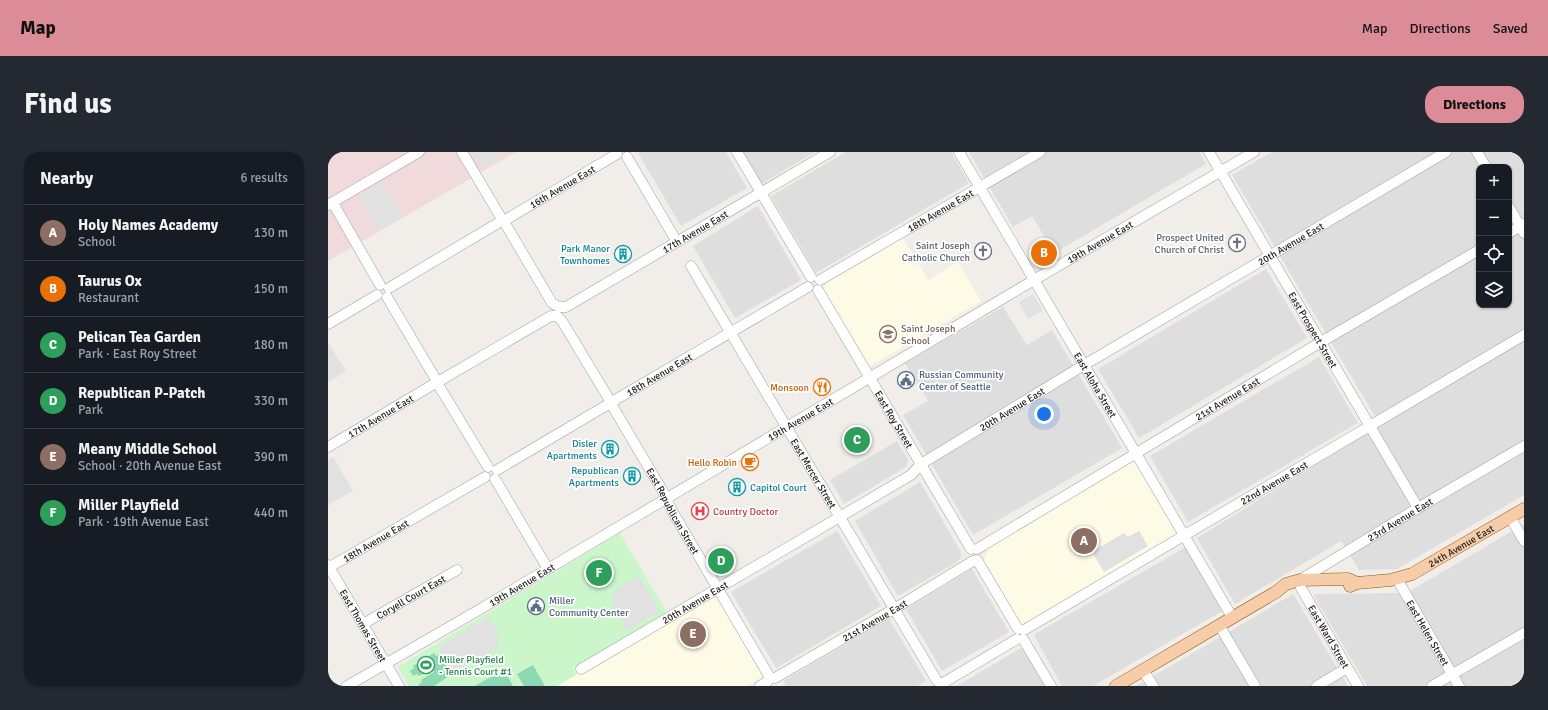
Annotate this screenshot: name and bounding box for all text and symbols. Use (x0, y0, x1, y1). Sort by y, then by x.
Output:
text: Map (20, 16, 56, 40)
text: Map (1362, 20, 1388, 37)
text: Directions (1410, 20, 1471, 37)
text: Saved (1493, 20, 1528, 37)
button: Directions (1425, 86, 1524, 123)
text: Find us (24, 87, 112, 121)
street label: 16th Avenue East (528, 163, 598, 211)
map controls (1476, 164, 1512, 308)
button: + (1476, 164, 1512, 200)
text: Nearby (40, 168, 93, 189)
text: 6 results (240, 170, 288, 186)
street label: 18th Avenue East (906, 187, 976, 235)
button: − (1476, 200, 1512, 236)
street label: 17th Avenue East (660, 208, 731, 256)
text: Holy Names Academy (78, 216, 218, 234)
street label: 19th Avenue East (1065, 219, 1136, 266)
street label: 20th Avenue East (1256, 220, 1326, 268)
text: A (49, 225, 57, 241)
text: 130 m (254, 225, 288, 241)
place label: Prospect United Church of Christ (1155, 232, 1224, 256)
church icon: Prospect United Church of Christ (1227, 233, 1247, 253)
text: School (78, 234, 116, 250)
button: locate (1476, 236, 1512, 272)
pin: B (1031, 238, 1057, 268)
place label: Saint Joseph Catholic Church (902, 240, 970, 264)
church icon: Saint Joseph Catholic Church (973, 241, 993, 261)
place label: Park Manor Townhomes (560, 243, 611, 267)
building icon: Park Manor Townhomes (613, 244, 633, 264)
text: Taurus Ox (78, 272, 142, 290)
button: layers (1476, 272, 1512, 308)
text: B (49, 281, 57, 297)
text: 150 m (254, 281, 288, 297)
text: Restaurant (78, 290, 139, 306)
street label: East Prospect Street (1285, 290, 1340, 371)
place label: Saint Joseph School (901, 323, 955, 347)
school or university icon: Saint Joseph School (878, 324, 898, 344)
text: Pelican Tea Garden (78, 328, 201, 346)
text: C (49, 337, 57, 353)
text: 180 m (254, 337, 288, 353)
text: Park · East Roy Street (78, 346, 197, 362)
street label: 18th Avenue East (625, 351, 695, 399)
street label: East Aloha Street (1071, 351, 1119, 421)
place label: Russian Community Center of Seattle (919, 369, 1004, 393)
public building icon: Russian Community Center of Seattle (896, 370, 916, 390)
street label: 21st Avenue East (1193, 375, 1263, 423)
restaurant icon: Monsoon (812, 377, 832, 397)
place label: Monsoon (770, 382, 809, 394)
text: Republican P-Patch (78, 384, 205, 402)
street label: 20th Avenue East (978, 385, 1048, 434)
street label: East Roy Street (872, 389, 915, 451)
street label: 17th Avenue East (346, 392, 416, 441)
text: D (49, 393, 57, 409)
text: 330 m (254, 393, 288, 409)
street label: 19th Avenue East (766, 395, 836, 444)
text: Park (78, 402, 103, 418)
your location (1034, 404, 1054, 424)
pin: C (844, 425, 870, 455)
street label: East Mercer Street (788, 437, 839, 511)
place label: Disler Apartments (547, 438, 598, 462)
building icon: Disler Apartments (600, 439, 620, 459)
text: Meany Middle School (78, 440, 217, 458)
text: E (49, 449, 57, 465)
text: 390 m (254, 449, 288, 465)
cafe icon: Hello Robin (740, 452, 760, 472)
place label: Hello Robin (688, 457, 737, 469)
text: School · 20th Avenue East (78, 458, 222, 474)
street label: 22nd Avenue East (1239, 459, 1310, 508)
place label: Republican Apartments (569, 465, 620, 489)
building icon: Republican Apartments (622, 466, 642, 486)
street label: East Republican Street (643, 466, 701, 557)
building icon: Capitol Court (727, 477, 747, 497)
place label: Capitol Court (750, 482, 807, 494)
street label: 23rd Avenue East (1366, 495, 1436, 544)
text: Miller Playfield (78, 496, 179, 514)
hospital icon: Country Doctor (690, 501, 710, 521)
text: F (50, 505, 56, 521)
text: 440 m (254, 505, 288, 521)
place label: Country Doctor (713, 506, 778, 518)
text: Park · 19th Avenue East (78, 514, 209, 530)
street label: 18th Avenue East (341, 517, 412, 565)
street label: 24th Avenue East (1426, 523, 1497, 570)
pin: A (1071, 526, 1097, 556)
pin: D (708, 546, 734, 576)
pin: F (586, 558, 612, 588)
street label: 19th Avenue East (487, 561, 557, 609)
street label: Coryell Court East (375, 573, 448, 622)
street label: 20th Avenue East (660, 579, 731, 627)
street label: East Thomas Street (337, 587, 389, 665)
place label: Miller Community Center (549, 595, 629, 619)
public building icon: Miller Community Center (526, 596, 546, 616)
street label: 21st Avenue East (840, 597, 910, 645)
street label: East Helen Street (1403, 598, 1451, 669)
street label: East Ward Street (1305, 603, 1352, 671)
pin: E (680, 619, 706, 649)
place label: Miller Playfield - Tennis Court #1 (439, 654, 512, 678)
sports icon: Miller Playfield - Tennis Court #1 (416, 655, 436, 675)

